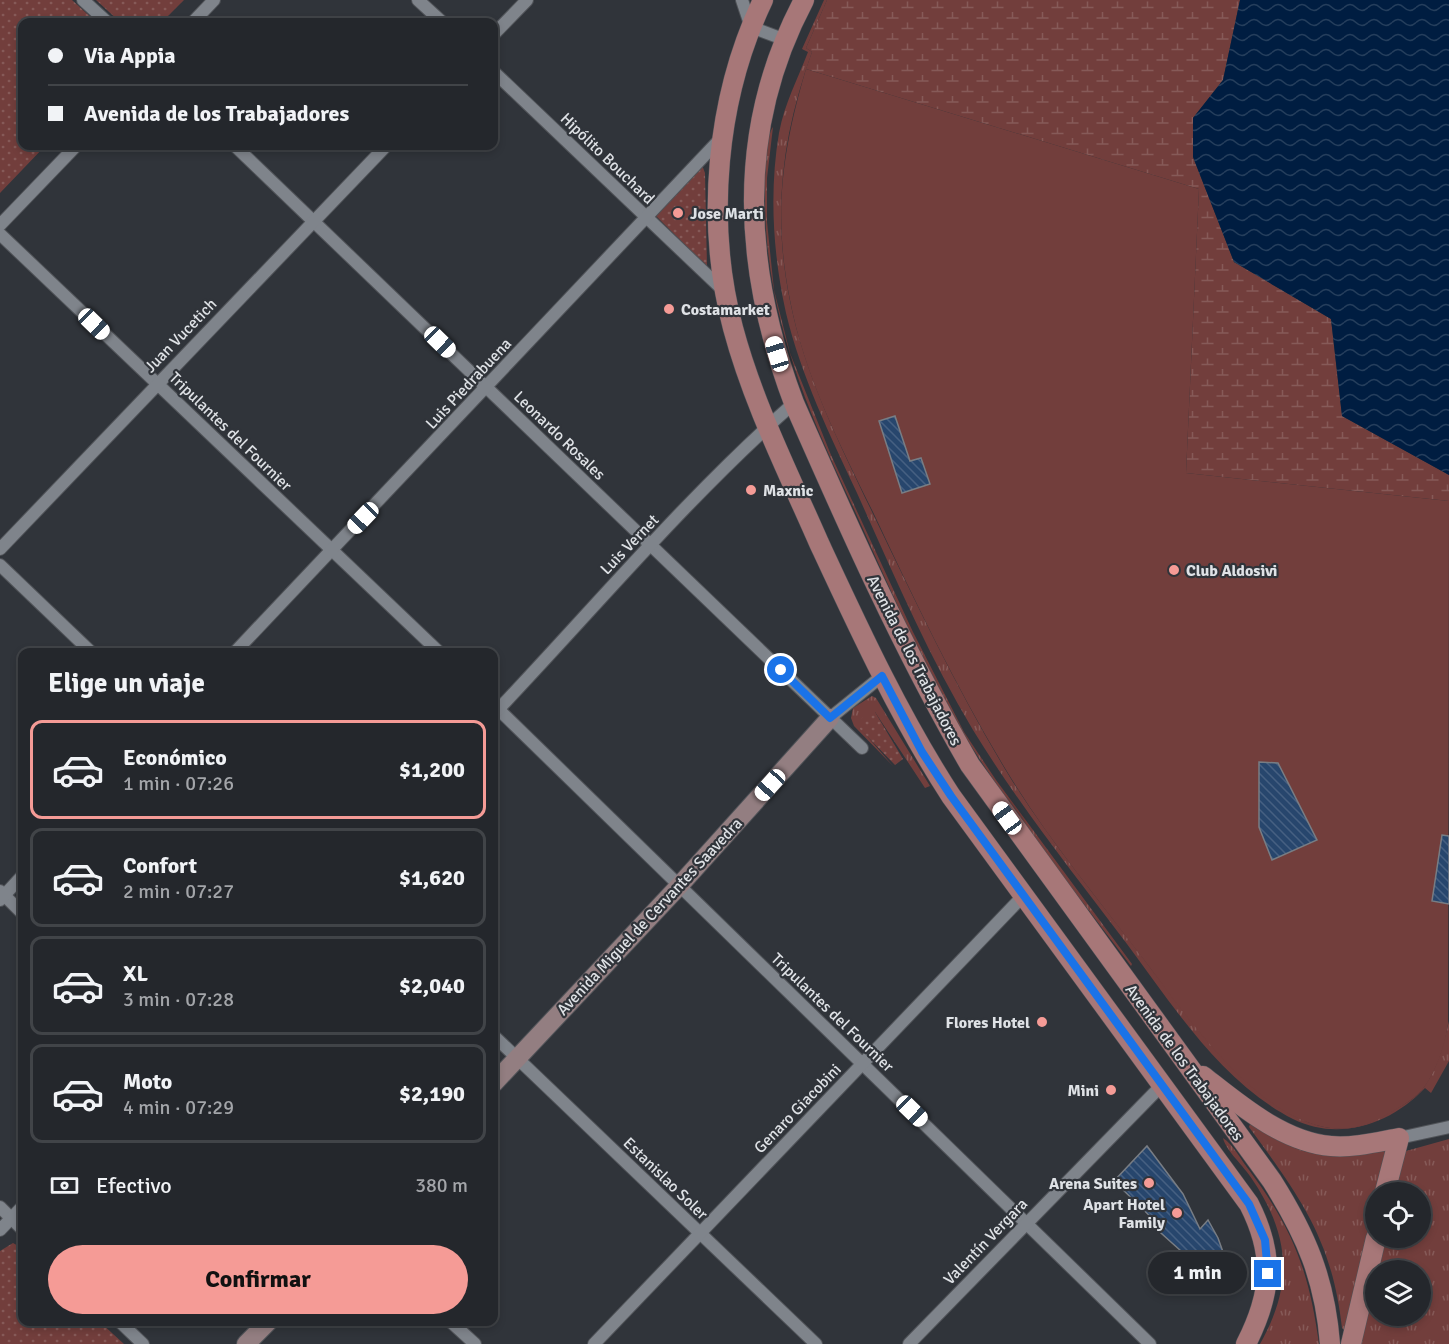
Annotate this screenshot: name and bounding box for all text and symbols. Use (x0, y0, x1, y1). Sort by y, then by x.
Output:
text: Via Appia (84, 42, 176, 69)
text: Avenida de los Trabajadores (84, 100, 349, 127)
street label: Hipólito Bouchard (556, 109, 659, 209)
place label: Jose Marti (690, 204, 764, 224)
marker: Jose Marti (671, 206, 685, 220)
street label: Juan Vucetich (140, 294, 221, 377)
place label: Costamarket (681, 300, 770, 320)
marker: Costamarket (662, 302, 676, 316)
car (75, 305, 113, 343)
car (421, 323, 459, 361)
street label: Luis Piedrabuena (421, 334, 516, 433)
car (763, 334, 791, 374)
street label: Tripulantes del Fournier (165, 368, 296, 496)
street label: Leonardo Rosales (509, 387, 609, 484)
place label: Maxnic (763, 481, 814, 501)
marker: Maxnic (744, 483, 758, 497)
car (344, 499, 382, 537)
street label: Luis Vernet (596, 510, 664, 579)
place label: Club Aldosivi (1186, 561, 1277, 581)
marker: Club Aldosivi (1167, 563, 1181, 577)
street label: Avenida de los Trabajadores (862, 572, 966, 749)
route start (767, 656, 794, 683)
text: Elige un viaje (48, 667, 205, 700)
icon: car (51, 743, 105, 797)
text: Económico (123, 744, 227, 771)
text: $1,200 (399, 756, 465, 783)
car (751, 766, 789, 804)
text: 1 min · 07:26 (123, 771, 234, 796)
car (989, 798, 1025, 838)
street label: Avenida Miguel de Cervantes Saavedra (553, 814, 747, 1020)
icon: car (51, 851, 105, 905)
text: Confort (123, 852, 197, 879)
text: $1,620 (399, 864, 465, 891)
text: 2 min · 07:27 (123, 879, 234, 904)
street label: Tripulantes del Fournier (767, 949, 898, 1077)
icon: car (51, 959, 105, 1013)
text: XL (123, 960, 148, 987)
text: $2,040 (399, 972, 465, 999)
street label: Avenida de los Trabajadores (1121, 980, 1248, 1145)
text: 3 min · 07:28 (123, 987, 234, 1012)
place label: Flores Hotel (945, 1013, 1030, 1033)
marker: Flores Hotel (1035, 1015, 1049, 1029)
street label: Genaro Giacobini (750, 1060, 845, 1158)
icon: car (51, 1067, 105, 1121)
text: Moto (123, 1068, 172, 1095)
text: $2,190 (399, 1080, 465, 1107)
place label: Mini (1067, 1081, 1099, 1101)
marker: Mini (1104, 1083, 1118, 1097)
car (893, 1092, 931, 1130)
text: 4 min · 07:29 (123, 1095, 234, 1120)
street label: Estanislao Soler (619, 1133, 712, 1224)
icon: cash (48, 1169, 81, 1202)
text: Efectivo (96, 1172, 172, 1199)
text: 380 m (415, 1173, 468, 1198)
place label: Arena Suites (1049, 1174, 1137, 1194)
marker: Arena Suites (1142, 1176, 1156, 1190)
map controls (1365, 1182, 1431, 1326)
button: locate (1365, 1182, 1431, 1248)
street label: Valentín Vergara (939, 1194, 1032, 1289)
place label: Apart Hotel Family (1083, 1195, 1165, 1233)
marker: Apart Hotel Family (1170, 1206, 1184, 1220)
button: Confirmar (48, 1245, 468, 1314)
callout: 1 min (1148, 1253, 1247, 1295)
text: 1 min (1173, 1260, 1222, 1285)
route end (1254, 1260, 1281, 1287)
button: layers (1365, 1260, 1431, 1326)

